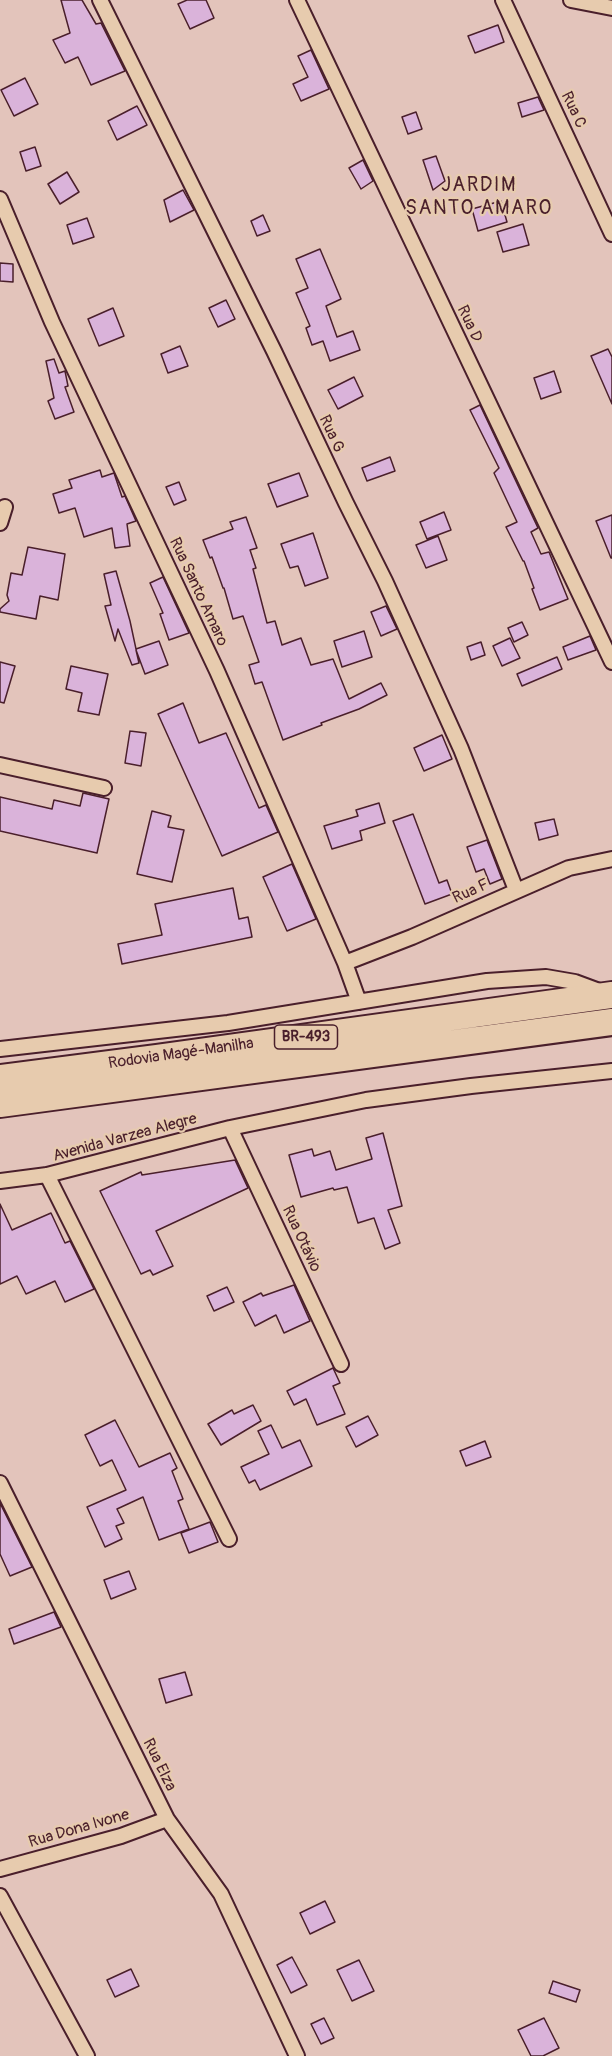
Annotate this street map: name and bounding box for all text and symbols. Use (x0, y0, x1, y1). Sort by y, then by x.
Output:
street label: Rua C (556, 89, 590, 131)
district label: JARDIM SANTO AMARO (405, 174, 553, 221)
street label: Rua D (452, 303, 486, 345)
street label: Rua G (314, 412, 348, 456)
street label: Rua Santo Amaro (164, 535, 232, 649)
street label: Rua F (450, 876, 492, 908)
road number: BR-493 (274, 1025, 338, 1049)
street label: Rodovia Magé-Manilha (107, 1034, 255, 1074)
street label: Avenida Varzea Alegre (51, 1110, 199, 1166)
street label: Rua Otávio (277, 1203, 325, 1275)
street label: Rua Elza (138, 1736, 180, 1794)
street label: Rua Dona Ivone (26, 1805, 132, 1853)

